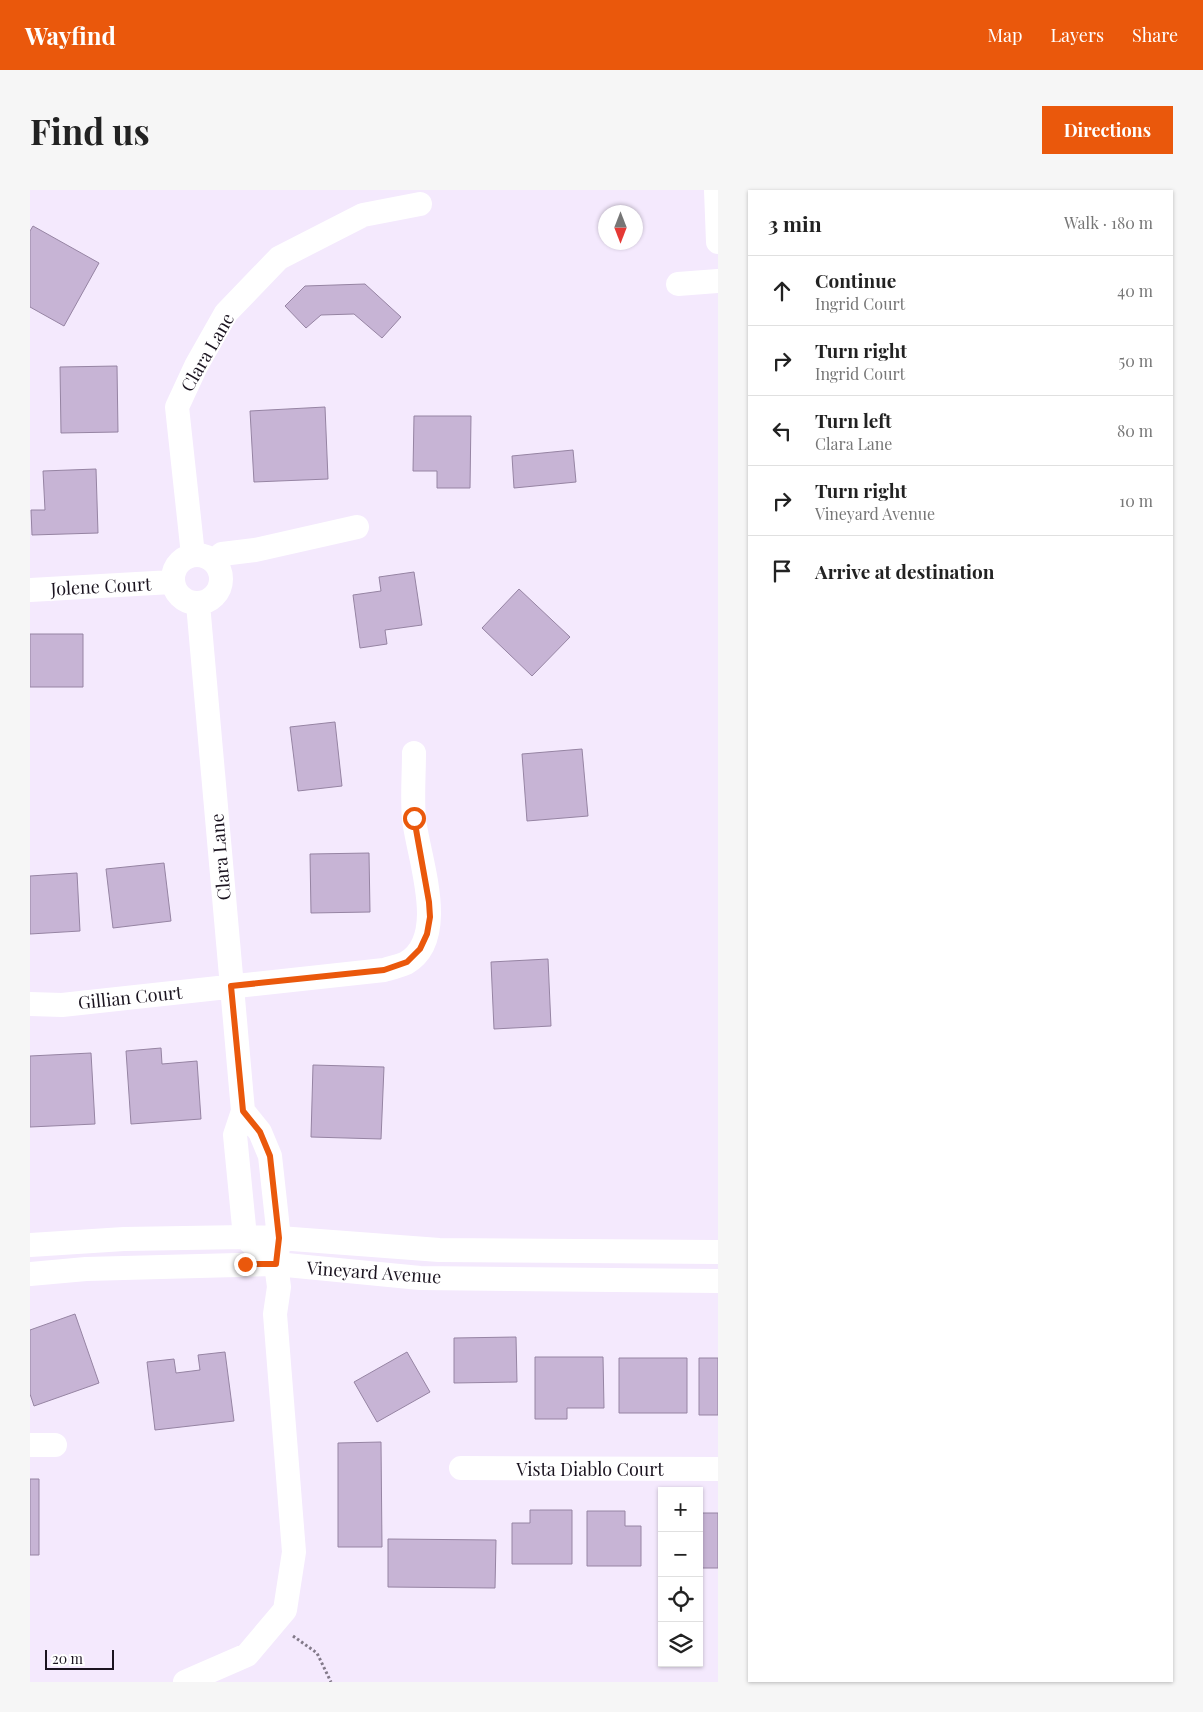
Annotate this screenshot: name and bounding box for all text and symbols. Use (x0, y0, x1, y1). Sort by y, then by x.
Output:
text: Wayfind (25, 19, 116, 51)
text: Map (987, 23, 1022, 47)
text: Layers (1050, 23, 1104, 47)
text: Share (1132, 23, 1178, 47)
button: Directions (1042, 106, 1173, 154)
text: Find us (30, 107, 150, 154)
north arrow (598, 205, 643, 250)
text: 3 min (768, 209, 822, 237)
text: Walk · 180 m (1064, 212, 1153, 233)
text: Continue (815, 267, 896, 293)
icon: ahead (768, 277, 796, 305)
text: 40 m (1117, 280, 1153, 301)
text: Ingrid Court (815, 293, 905, 314)
street label: Clara Lane (175, 308, 239, 396)
text: Turn right (815, 337, 907, 363)
icon: right (768, 347, 796, 375)
text: 50 m (1119, 350, 1153, 371)
text: Ingrid Court (815, 363, 905, 384)
text: Turn left (815, 407, 892, 433)
icon: left (768, 417, 796, 445)
text: 80 m (1117, 420, 1153, 441)
text: Clara Lane (815, 433, 892, 454)
text: Turn right (815, 477, 907, 503)
icon: right (768, 487, 796, 515)
text: 10 m (1119, 490, 1153, 511)
text: Vineyard Avenue (815, 503, 935, 524)
icon: arrive (768, 557, 796, 585)
text: Arrive at destination (815, 558, 995, 584)
street label: Jolene Court (49, 571, 153, 601)
route start (403, 807, 426, 830)
street label: Clara Lane (204, 813, 236, 901)
street label: Gillian Court (77, 980, 184, 1014)
route end (234, 1253, 257, 1276)
street label: Vineyard Avenue (305, 1255, 442, 1289)
street label: Vista Diablo Court (515, 1457, 664, 1481)
map controls (658, 1487, 703, 1667)
button: + (658, 1487, 703, 1532)
button: − (658, 1532, 703, 1577)
button: locate (658, 1577, 703, 1622)
button: layers (658, 1622, 703, 1667)
scale bar (45, 1647, 114, 1670)
text: 20 m (52, 1649, 83, 1668)

